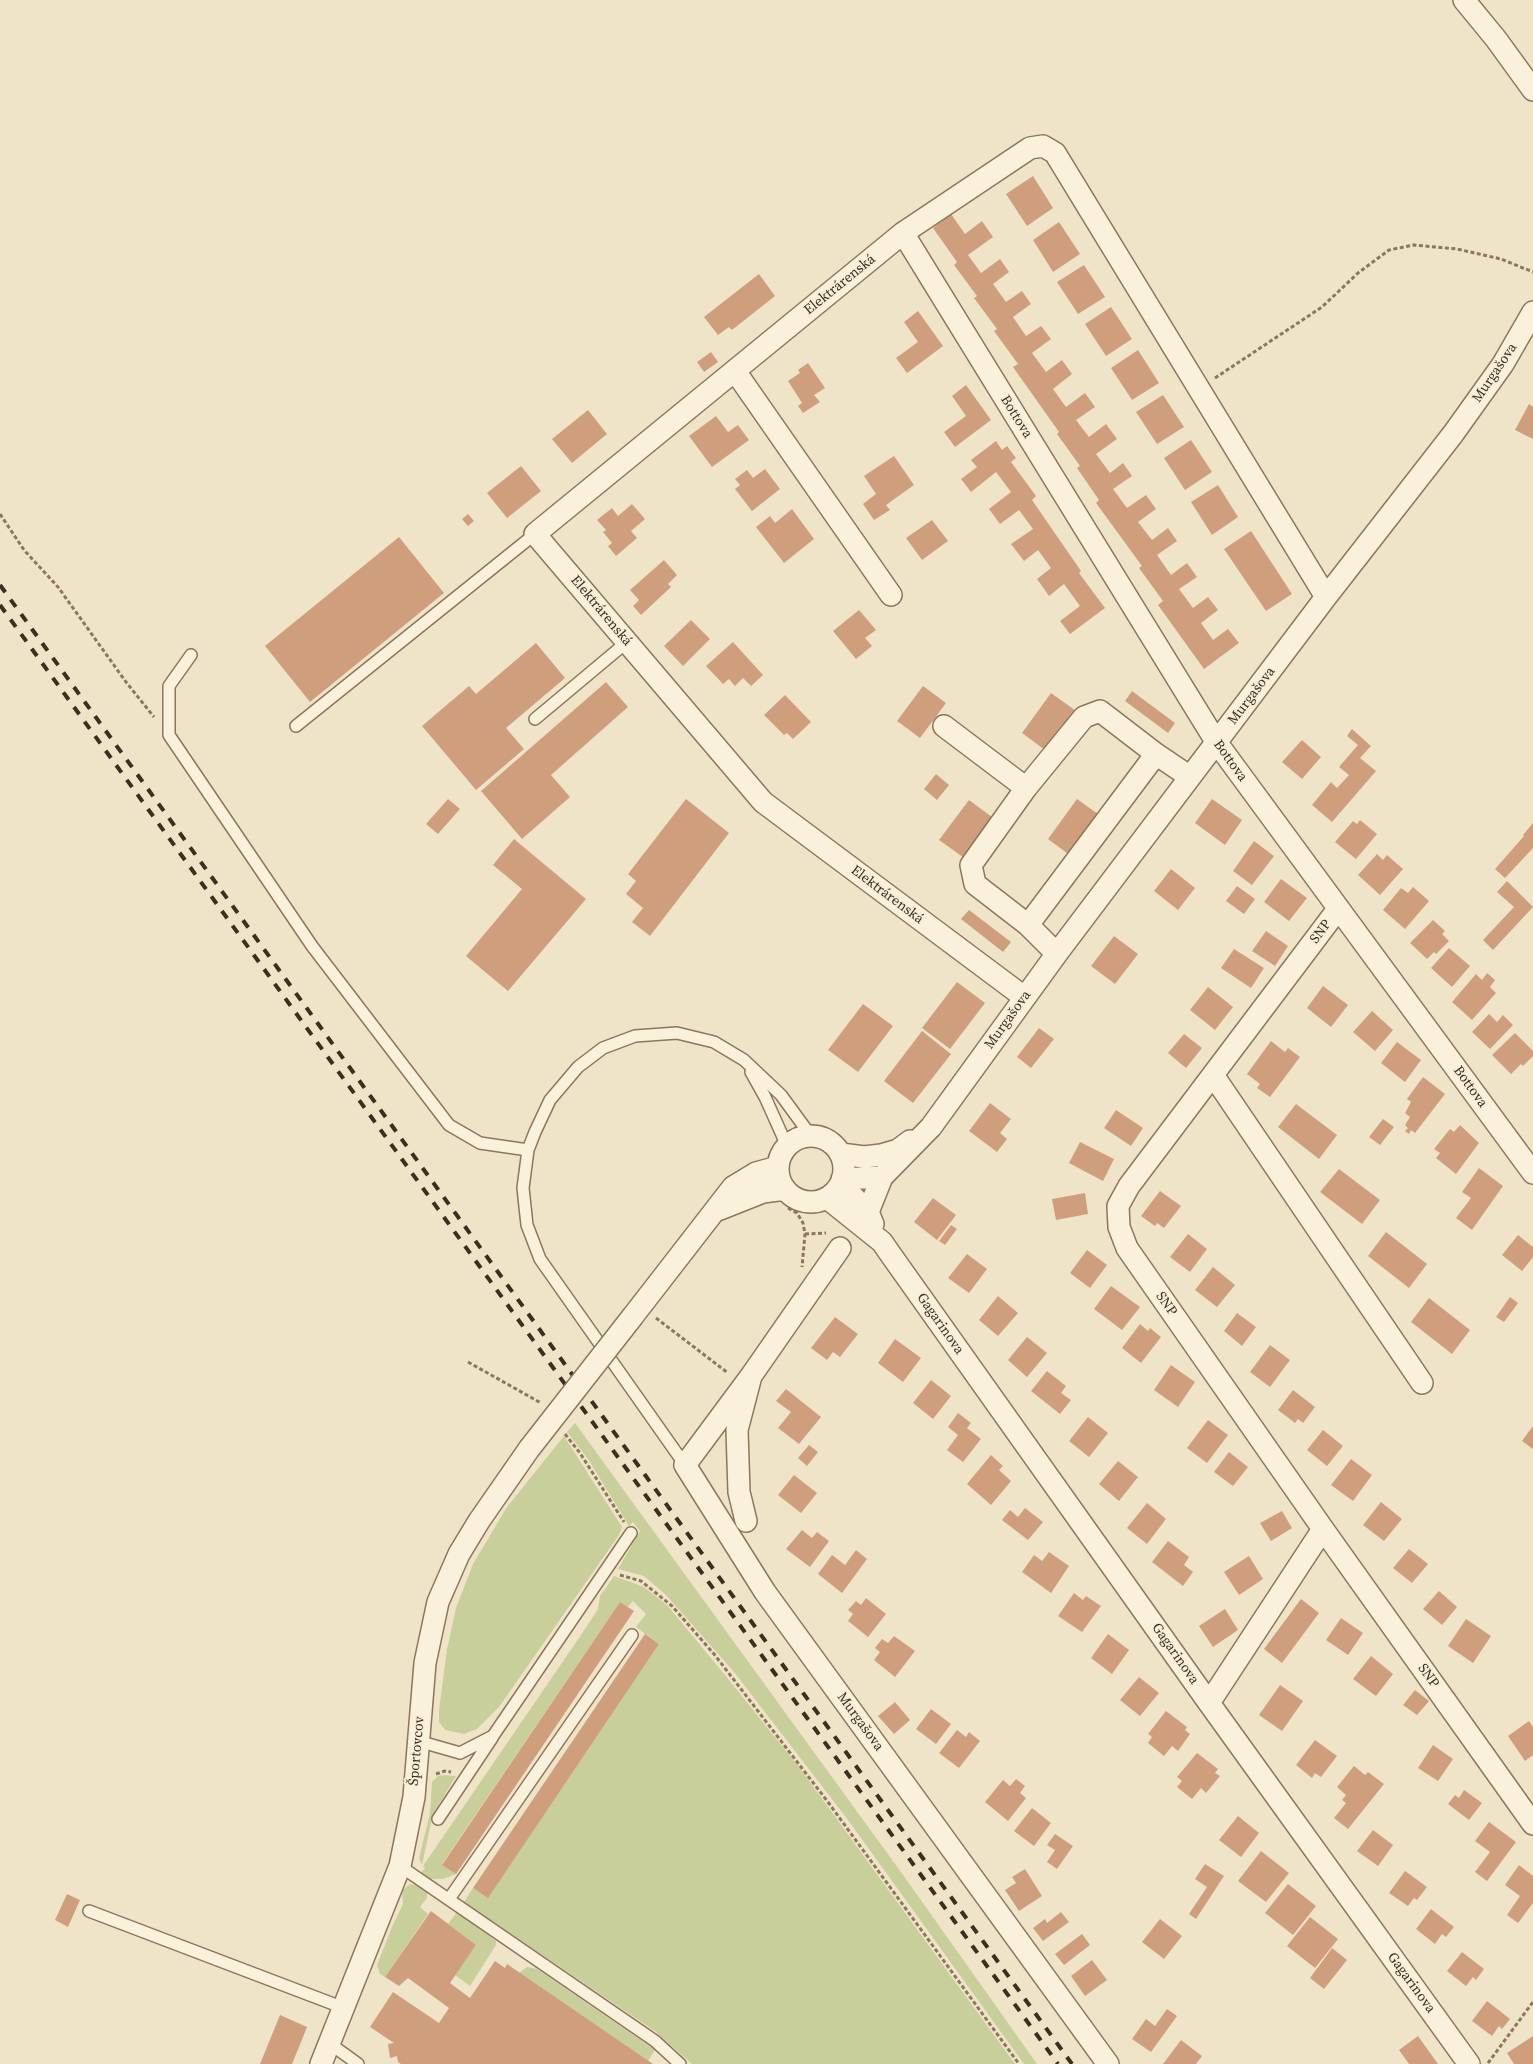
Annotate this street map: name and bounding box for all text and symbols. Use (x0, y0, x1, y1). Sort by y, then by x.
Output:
street label: Elektrárenská (801, 251, 879, 319)
street label: Murgašova (1469, 340, 1521, 406)
street label: Bottova (996, 393, 1036, 441)
street label: Elektrárenská (567, 572, 635, 650)
street label: Murgašova (1225, 664, 1279, 728)
street label: Bottova (1209, 737, 1251, 785)
street label: Elektrárenská (847, 862, 927, 928)
street label: SNP (1307, 917, 1335, 947)
street label: Murgašova (981, 988, 1035, 1052)
street label: Bottova (1449, 1063, 1491, 1111)
street label: SNP (1152, 1289, 1180, 1319)
street label: Gagarinova (913, 1290, 967, 1358)
street label: Gagarinova (1148, 1620, 1202, 1688)
street label: SNP (1414, 1661, 1442, 1691)
street label: Murgašova (833, 1690, 887, 1754)
street label: Športovcov (406, 1716, 428, 1786)
street label: Gagarinova (1383, 1949, 1439, 2017)

